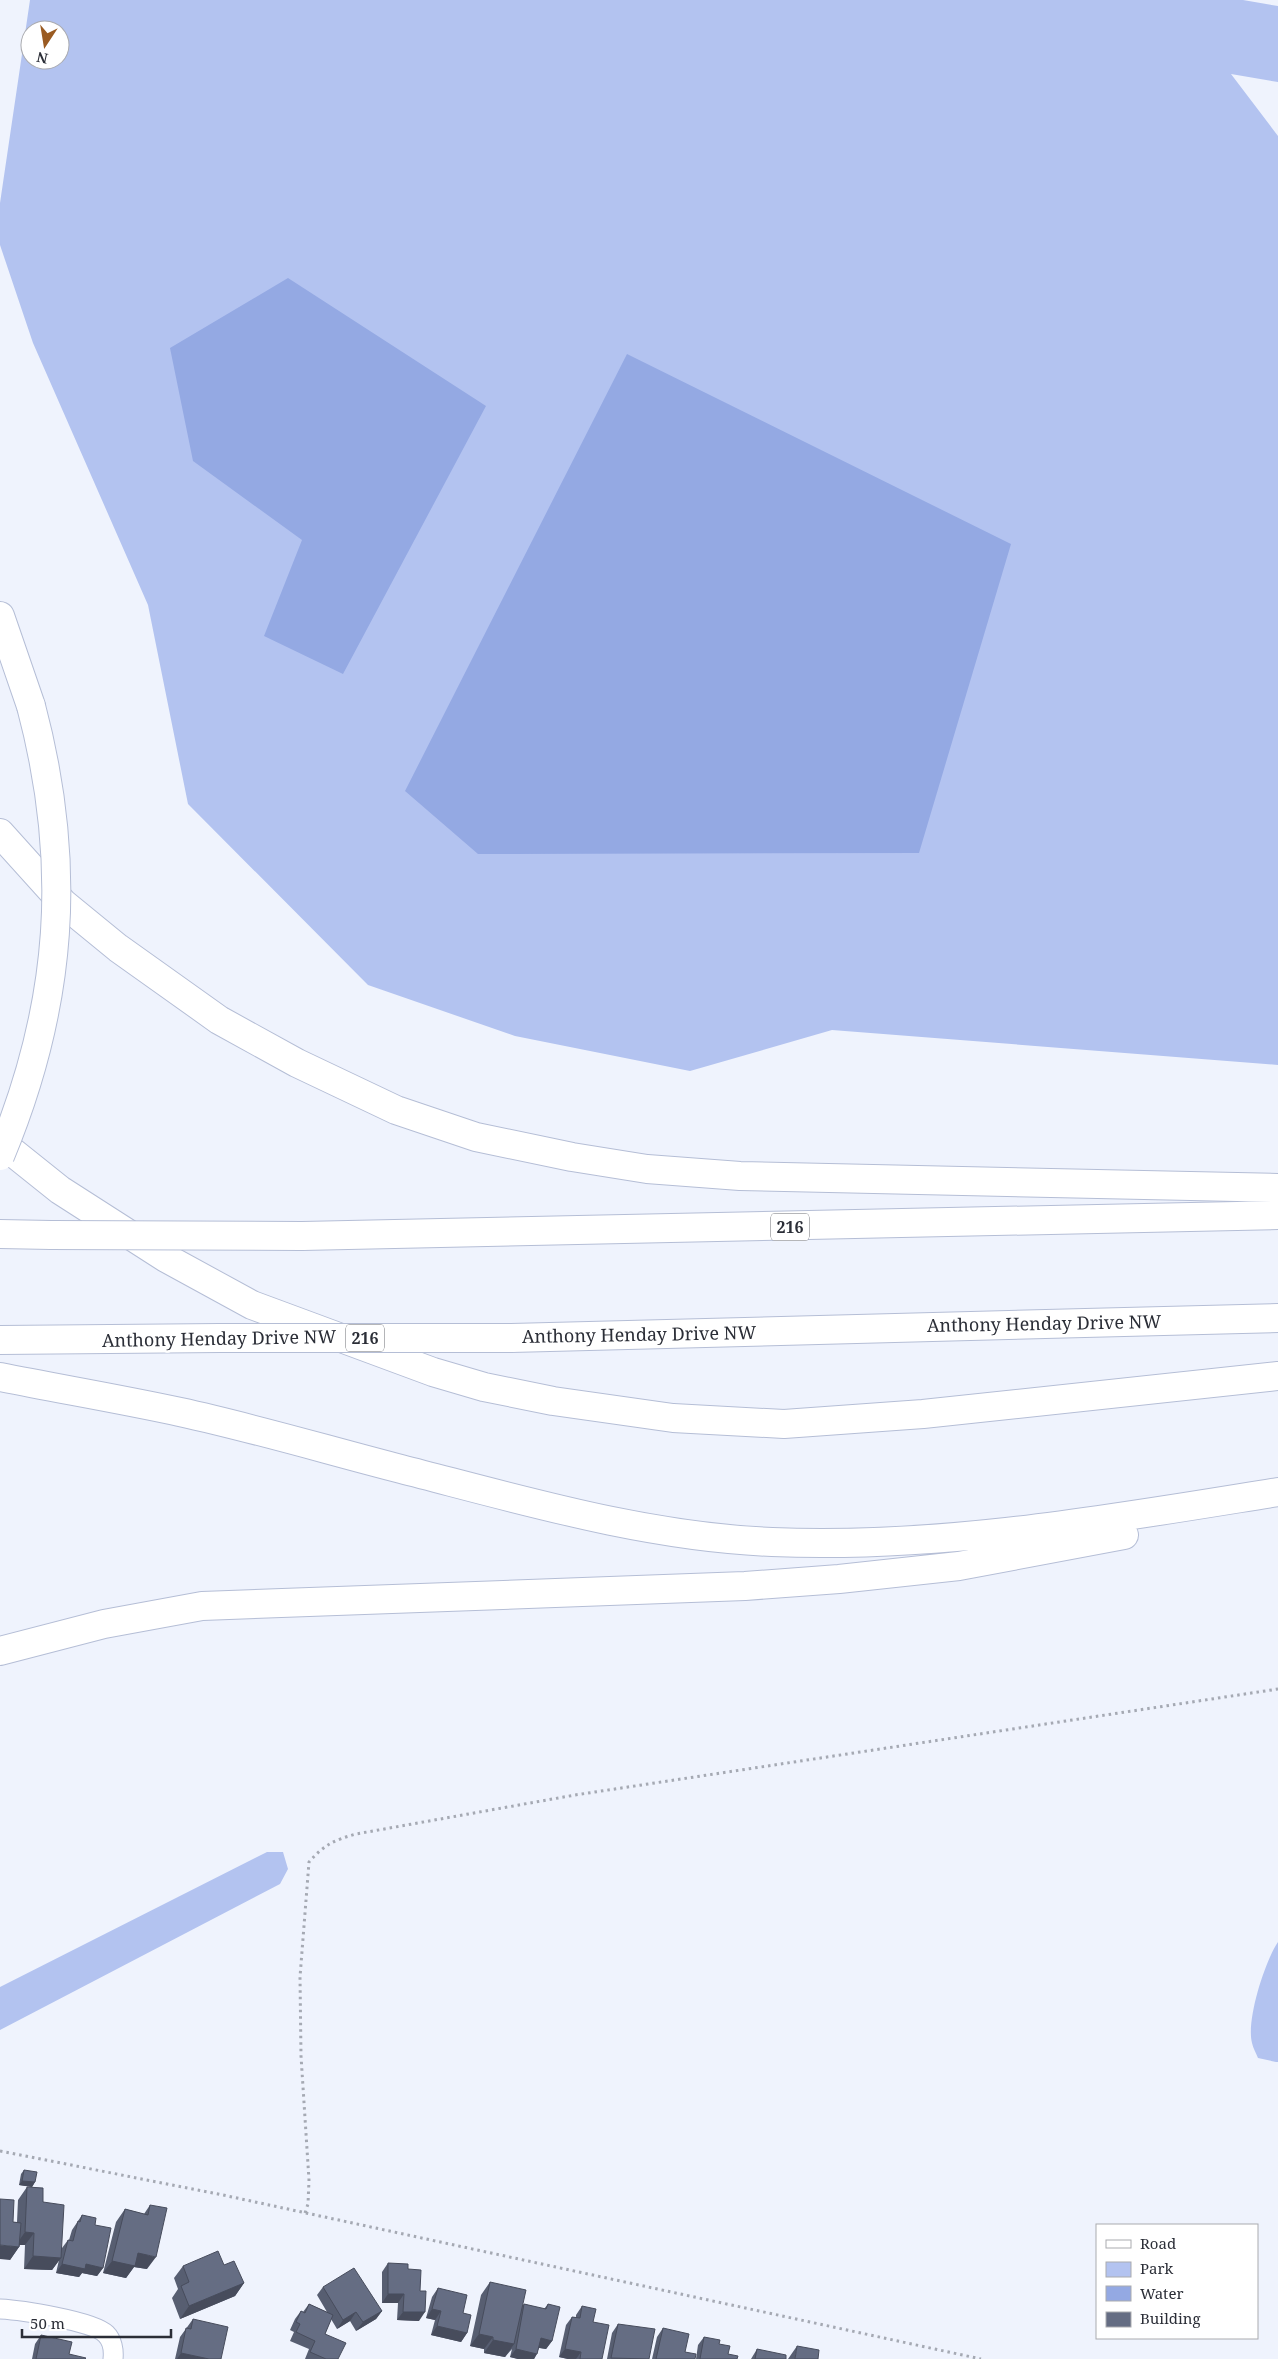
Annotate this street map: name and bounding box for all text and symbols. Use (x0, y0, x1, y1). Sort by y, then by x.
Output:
north arrow (20, 20, 70, 70)
text: N (35, 48, 50, 69)
road number: 216 (771, 1214, 809, 1240)
street label: Anthony Henday Drive NW (927, 1309, 1162, 1337)
street label: Anthony Henday Drive NW (522, 1320, 757, 1348)
street label: Anthony Henday Drive NW (102, 1324, 337, 1352)
road number: 216 (346, 1325, 384, 1352)
legend (1096, 2224, 1258, 2339)
text: Road (1140, 2233, 1176, 2253)
text: Park (1140, 2258, 1174, 2278)
text: Water (1140, 2283, 1183, 2303)
scale bar (22, 2306, 171, 2338)
text: Building (1140, 2308, 1201, 2328)
text: 50 m (30, 2313, 65, 2333)

